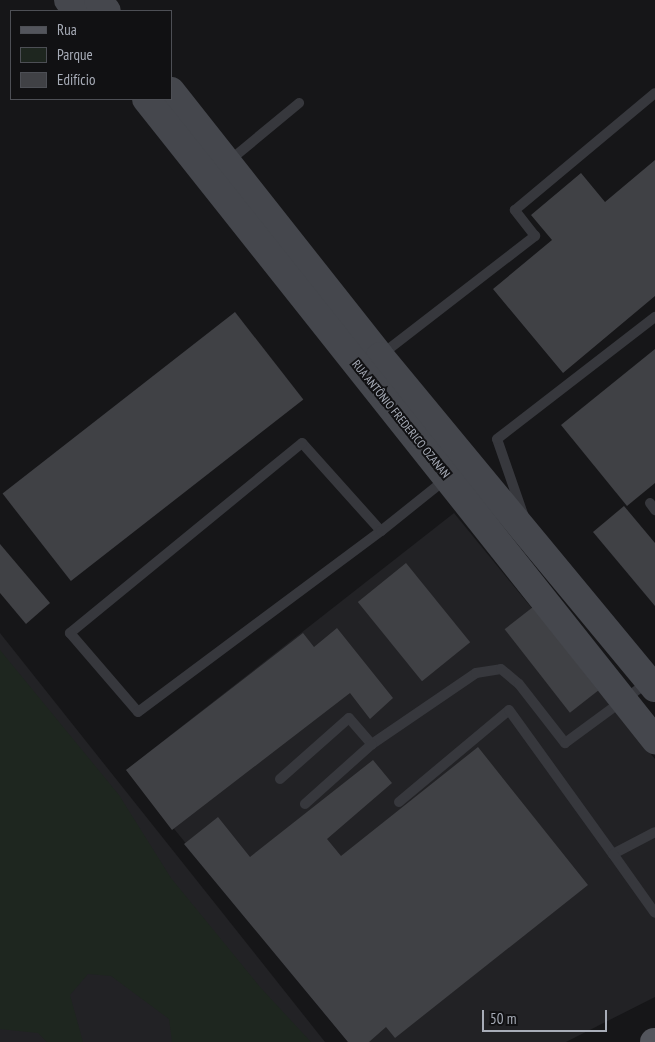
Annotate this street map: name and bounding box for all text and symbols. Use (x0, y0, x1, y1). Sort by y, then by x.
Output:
legend (10, 10, 172, 100)
text: Rua (57, 20, 77, 39)
text: Parque (57, 45, 93, 64)
text: Edifício (57, 70, 95, 89)
street label: RUA ANTÔNIO FREDERICO OZANAN (349, 357, 453, 481)
scale bar (485, 1000, 610, 1032)
text: 50 m (490, 1009, 516, 1028)

